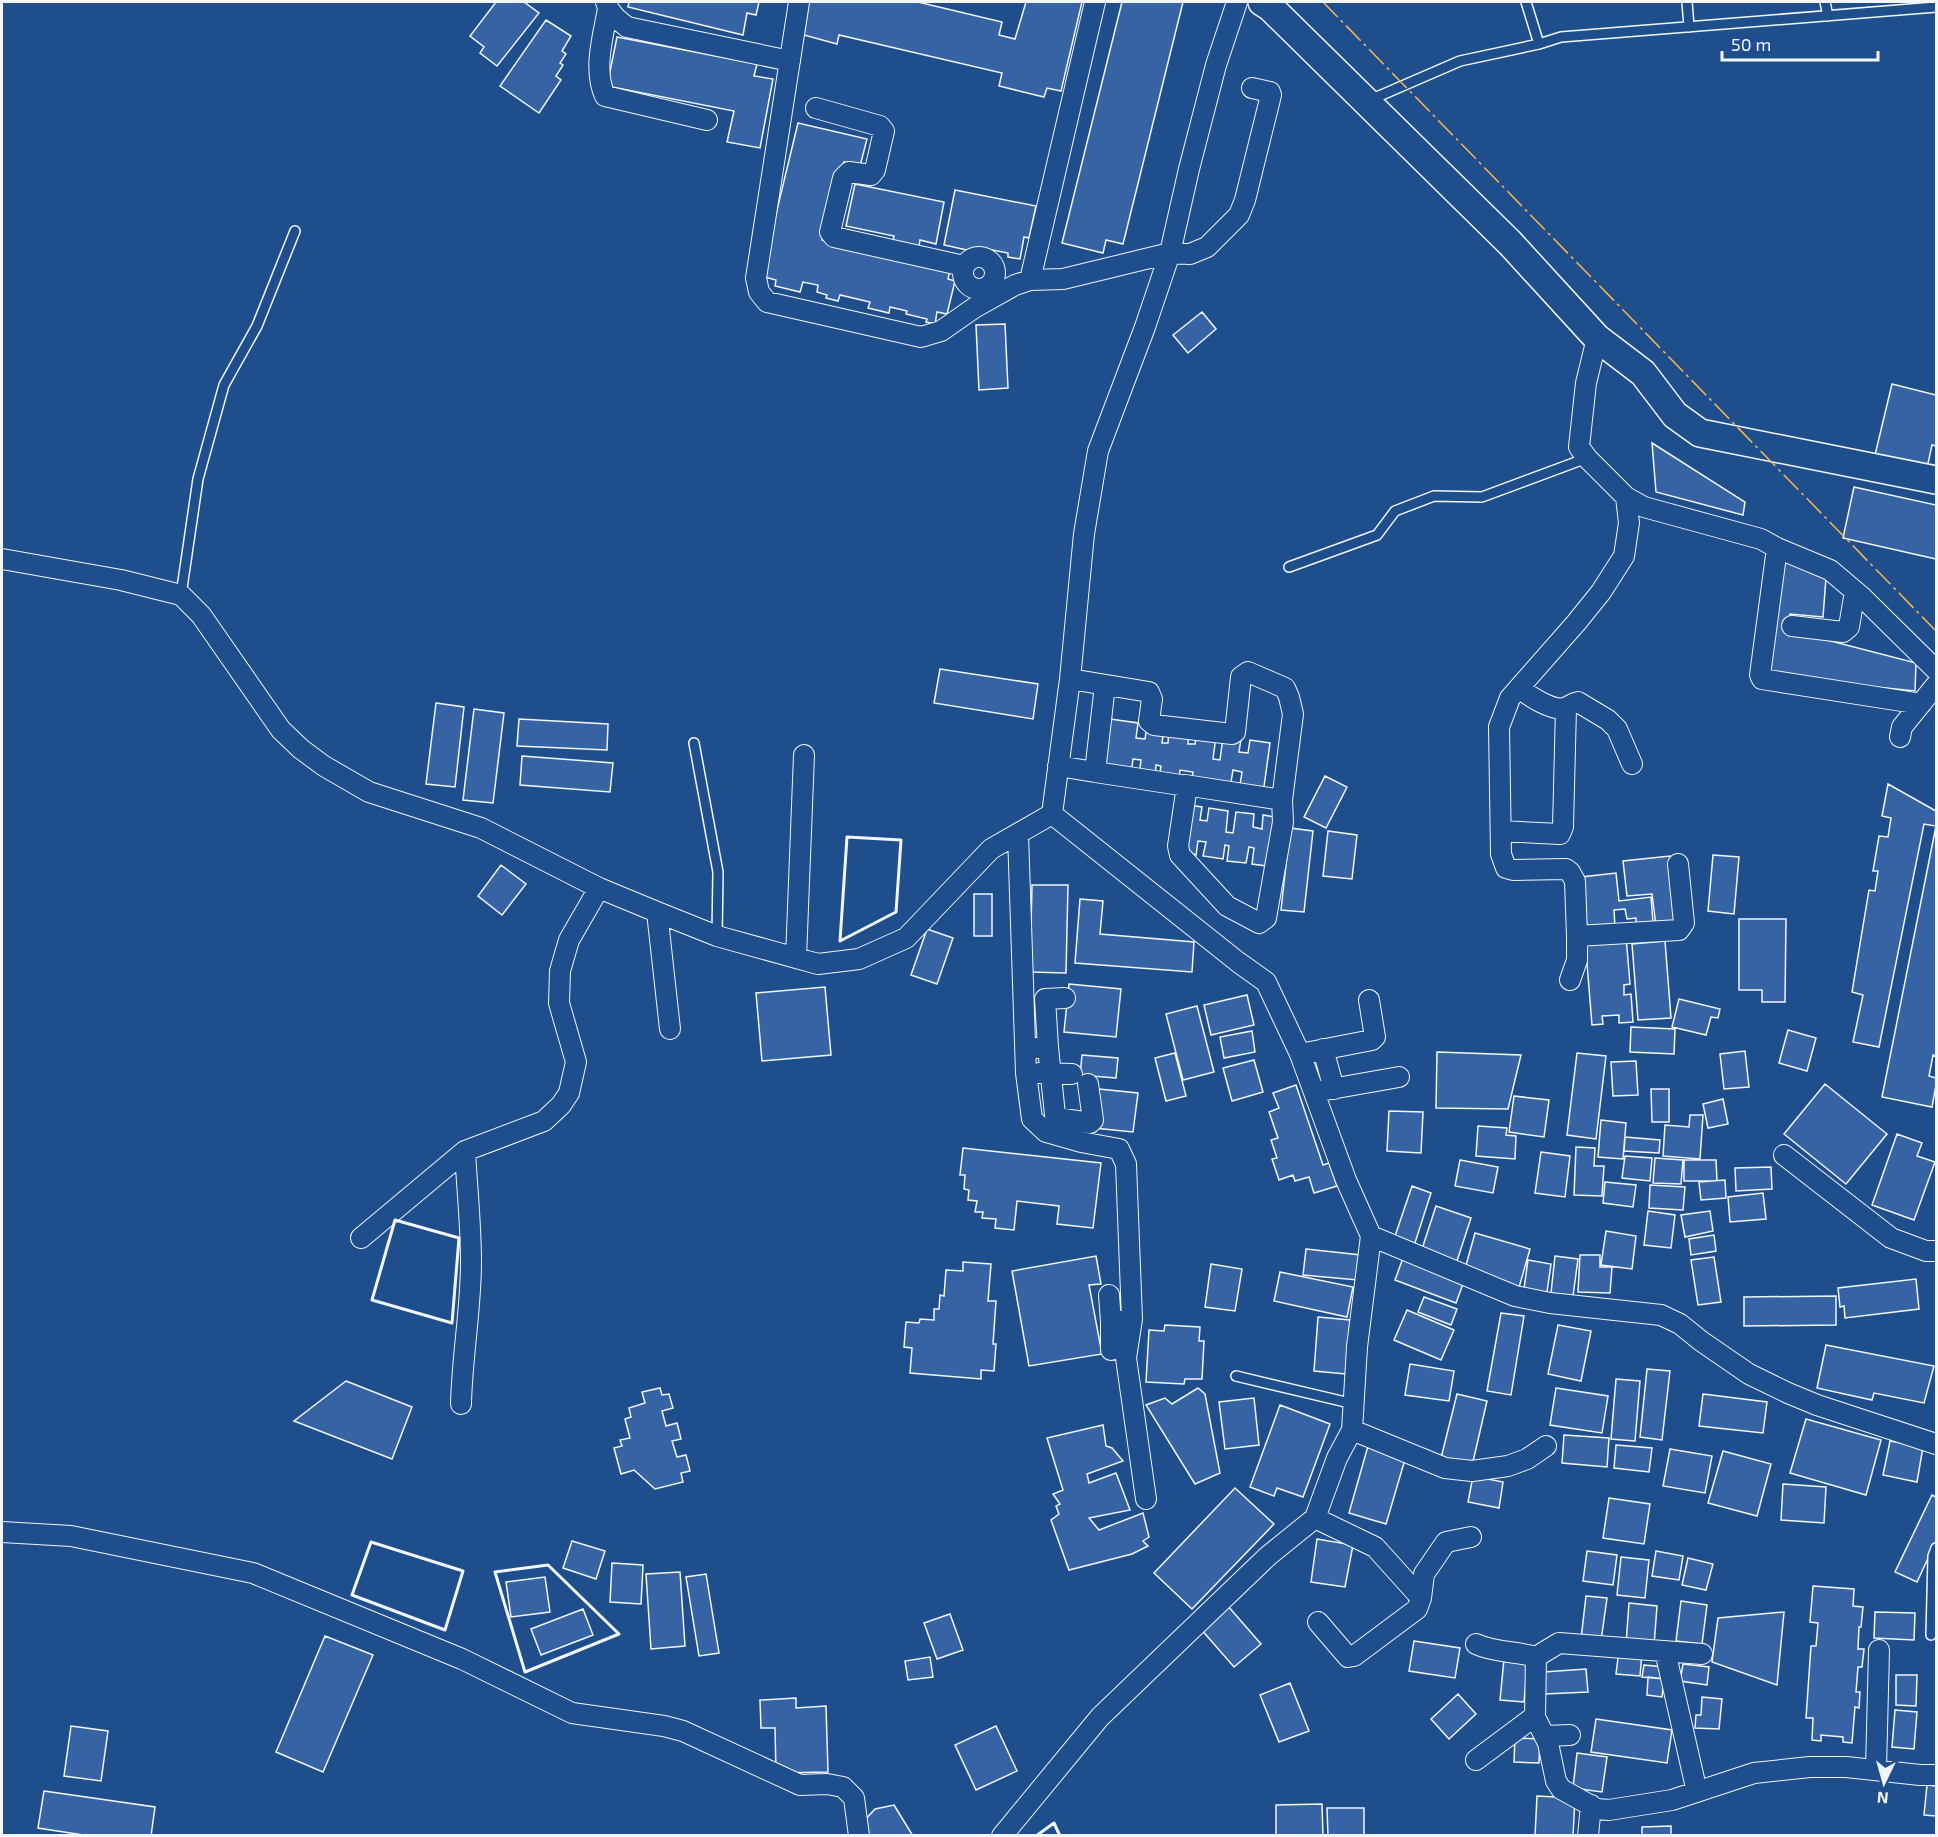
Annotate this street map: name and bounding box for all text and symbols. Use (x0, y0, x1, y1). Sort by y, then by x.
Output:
scale bar (1722, 24, 1878, 62)
text: 50 m (1731, 33, 1771, 55)
north arrow (1854, 1753, 1914, 1813)
text: N (1876, 1788, 1889, 1808)

